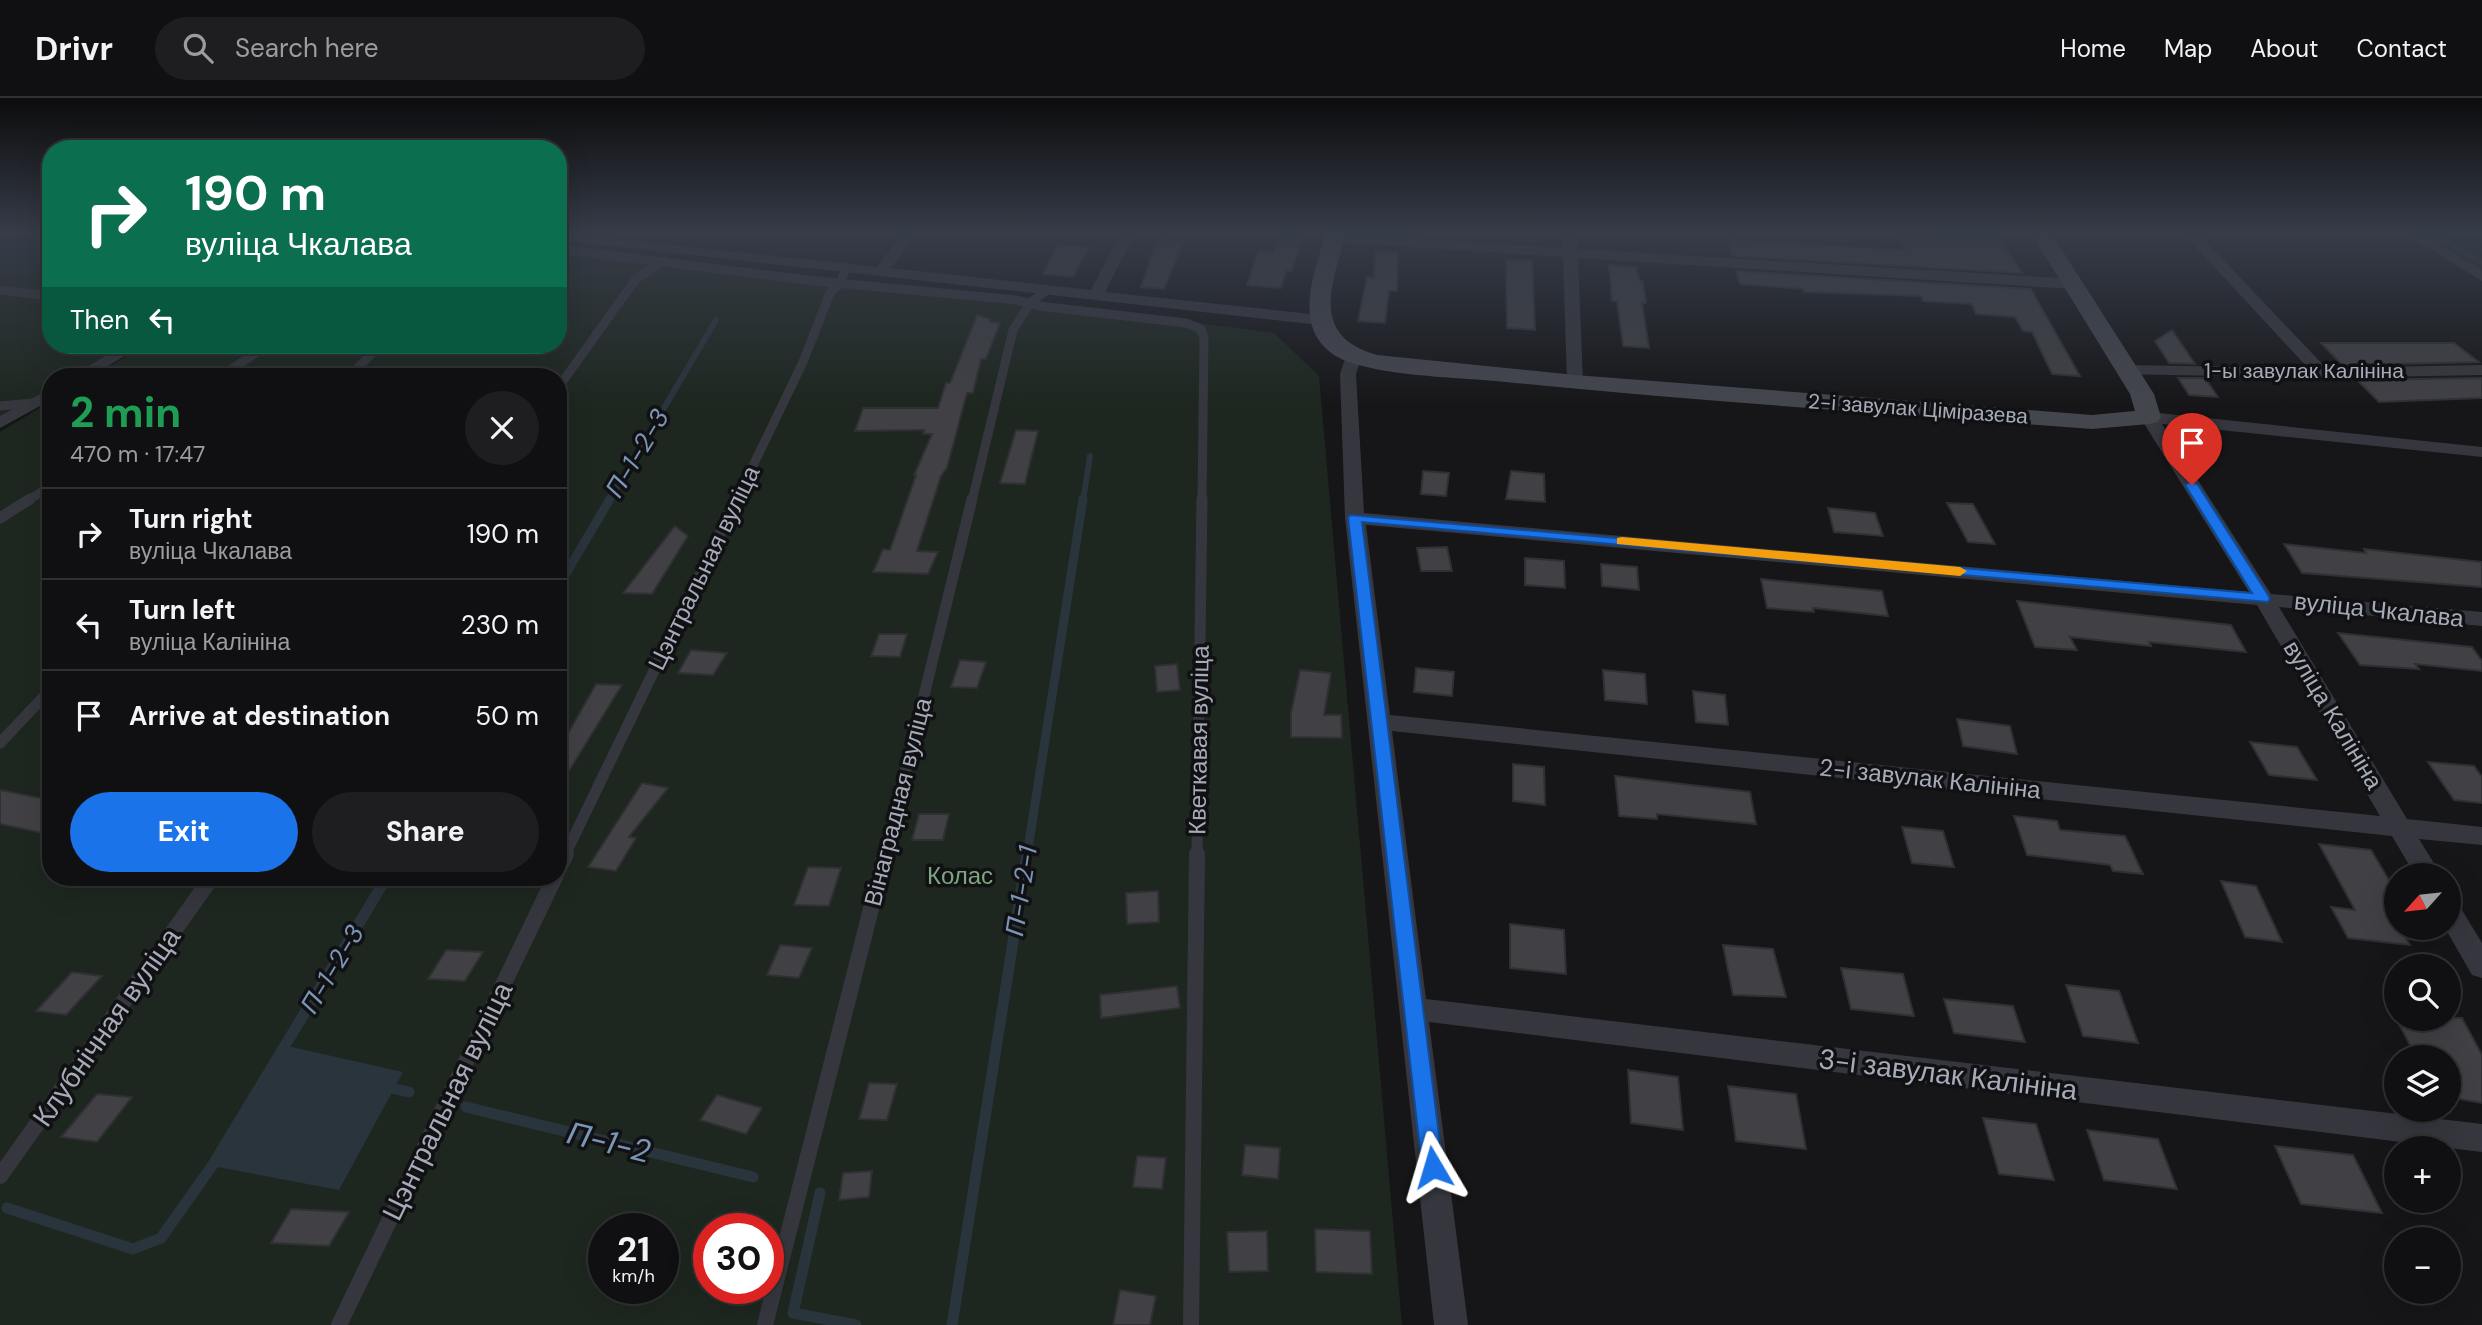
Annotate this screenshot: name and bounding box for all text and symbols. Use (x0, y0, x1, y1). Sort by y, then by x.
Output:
search box (155, 17, 645, 80)
text: Drivr (35, 27, 113, 70)
icon: search (179, 29, 217, 67)
text: Search here (235, 31, 378, 65)
text: Home (2060, 33, 2126, 64)
text: Map (2164, 33, 2212, 64)
text: About (2250, 33, 2319, 64)
text: Contact (2357, 33, 2447, 64)
text: 190 m (185, 161, 326, 225)
icon: right (70, 168, 161, 259)
text: вуліца Чкалава (185, 223, 412, 265)
icon: left (143, 301, 181, 339)
text: Then (70, 303, 129, 337)
street label: 1-ы завулак Калініна (2204, 357, 2404, 385)
text: 2 min (70, 385, 181, 440)
street label: 2-і завулак Ціміразева (1807, 387, 2029, 431)
button: close (465, 391, 539, 465)
water label: П-1-2-3 (597, 402, 677, 504)
pin (2162, 413, 2222, 485)
icon: arrive (2173, 424, 2211, 462)
text: 470 m · 17:47 (70, 439, 205, 469)
street label: Цэнтральная вуліца (641, 460, 767, 675)
text: Turn right (129, 502, 253, 536)
icon: right (70, 515, 108, 553)
text: 190 m (467, 517, 539, 551)
text: вуліца Чкалава (129, 536, 292, 566)
street label: вуліца Чкалава (2293, 585, 2466, 634)
text: Turn left (129, 593, 236, 627)
icon: left (70, 606, 108, 644)
text: 230 m (461, 608, 539, 642)
text: вуліца Калініна (129, 627, 290, 657)
street label: вуліца Калініна (2277, 635, 2390, 795)
street label: Кветкавая вуліца (1181, 644, 1216, 835)
street label: Вінаградная вуліца (857, 694, 939, 909)
icon: arrive (70, 697, 108, 735)
text: Arrive at destination (129, 699, 390, 733)
text: 50 m (475, 699, 539, 733)
street label: 2-і завулак Калініна (1818, 751, 2043, 806)
button: Exit (70, 792, 298, 872)
button: Share (312, 792, 539, 872)
water label: П-1-2-1 (997, 843, 1045, 938)
park label: Колас (927, 860, 993, 891)
north arrow (2384, 863, 2460, 940)
map controls (2384, 863, 2461, 1304)
water label: П-1-2-3 (292, 918, 372, 1020)
street label: Клубнічная вуліца (24, 920, 189, 1134)
button: search (2384, 954, 2461, 1031)
street label: Цэнтральная вуліца (374, 976, 521, 1227)
street label: 3-і завулак Калініна (1817, 1040, 2080, 1109)
button: layers (2384, 1045, 2461, 1122)
water label: П-1-2 (563, 1111, 655, 1173)
position arrow (1396, 1130, 1470, 1204)
button: + (2384, 1136, 2461, 1213)
speed limit sign: 30 (693, 1213, 784, 1304)
text: 21 (617, 1226, 650, 1272)
button: − (2384, 1227, 2461, 1304)
text: km/h (612, 1264, 655, 1288)

